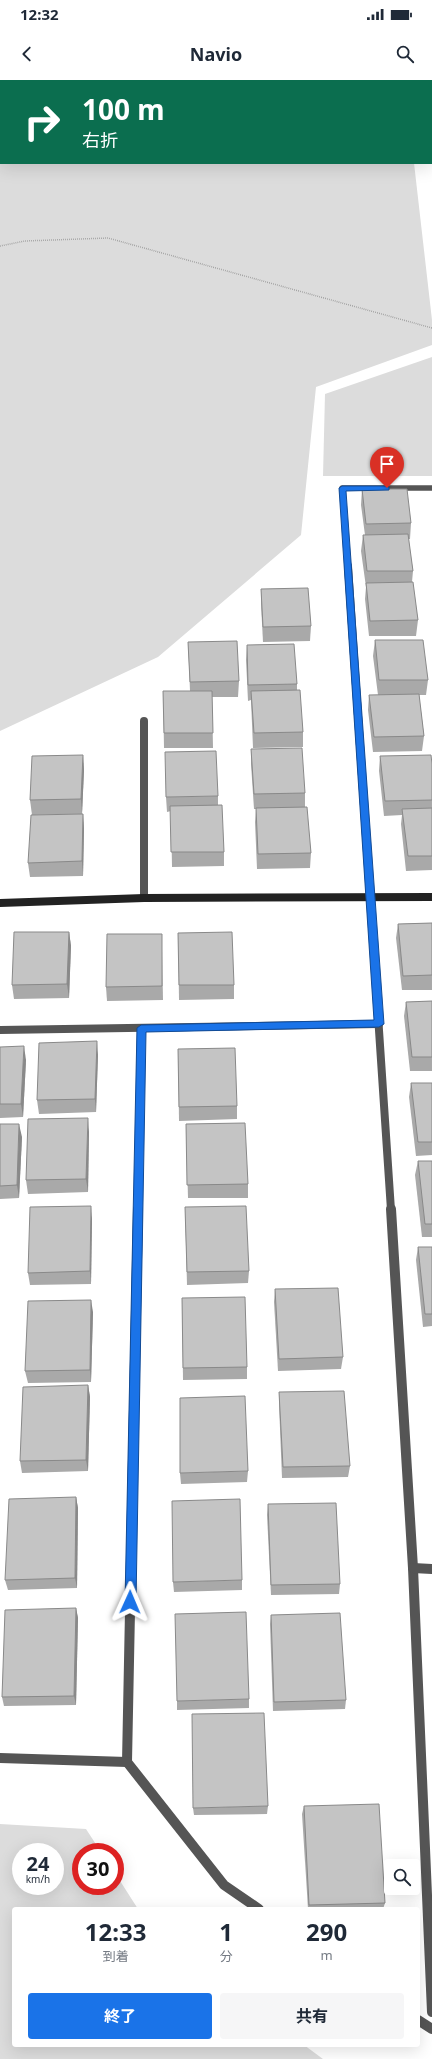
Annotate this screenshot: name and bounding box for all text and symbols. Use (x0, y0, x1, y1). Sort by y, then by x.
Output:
text: 12:32 (20, 4, 59, 24)
text: Navio (190, 42, 242, 66)
icon: back (16, 43, 38, 65)
icon: search (394, 43, 416, 65)
text: 100 m (82, 90, 165, 128)
icon: right (16, 96, 68, 148)
text: 右折 (82, 128, 118, 152)
pin (370, 447, 404, 488)
icon: arrive (376, 453, 398, 475)
position arrow (109, 1581, 151, 1623)
speed limit sign: 30 (72, 1843, 124, 1895)
text: 24 (27, 1850, 49, 1877)
map controls (384, 1859, 420, 1895)
button: search (384, 1859, 420, 1895)
text: km/h (26, 1872, 50, 1886)
text: 12:33 (85, 1915, 147, 1948)
text: 1 (219, 1915, 233, 1948)
text: 290 (306, 1915, 347, 1948)
text: m (320, 1946, 333, 1964)
text: 到着 (103, 1947, 129, 1965)
text: 分 (220, 1947, 233, 1965)
button: 終了 (28, 1993, 212, 2039)
button: 共有 (220, 1993, 404, 2039)

